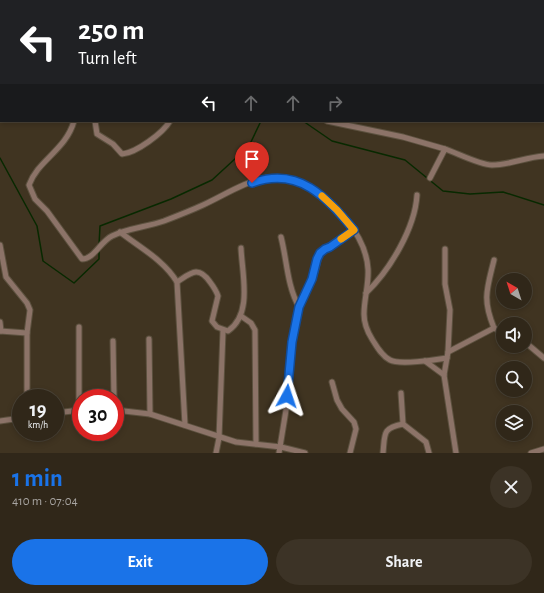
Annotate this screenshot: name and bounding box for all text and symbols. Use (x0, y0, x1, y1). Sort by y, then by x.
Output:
icon: left (12, 16, 64, 68)
text: 250 m (78, 17, 145, 45)
text: Turn left (78, 50, 137, 68)
icon: left (198, 92, 220, 114)
icon: ahead (240, 92, 262, 114)
icon: ahead (282, 92, 304, 114)
icon: right (324, 92, 346, 114)
pin (235, 142, 269, 183)
icon: arrive (241, 148, 263, 170)
north arrow (496, 273, 532, 309)
map controls (496, 273, 532, 441)
button: sound (496, 317, 532, 353)
button: search (496, 361, 532, 397)
position arrow (266, 375, 308, 417)
speed limit sign: 30 (72, 389, 124, 441)
text: 19 (30, 400, 46, 420)
button: layers (496, 405, 532, 441)
text: km/h (28, 420, 48, 430)
button: close (490, 466, 532, 508)
text: 1 min (12, 467, 63, 491)
text: 410 m · 07:04 (12, 495, 78, 508)
button: Exit (12, 539, 268, 585)
button: Share (276, 539, 532, 585)

